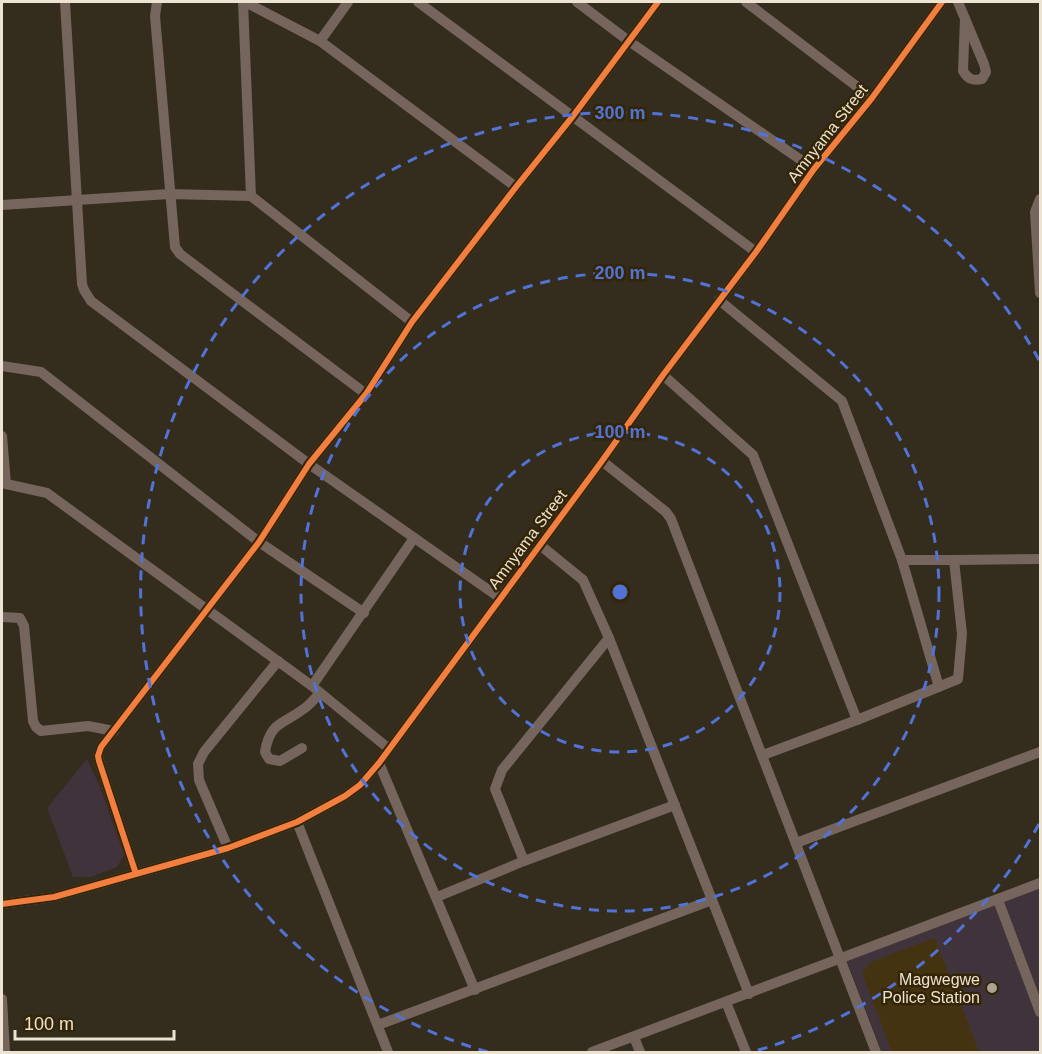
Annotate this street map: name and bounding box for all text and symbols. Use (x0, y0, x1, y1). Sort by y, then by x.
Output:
street label: Amnyama Street (784, 81, 871, 185)
text: 300 m (594, 103, 646, 123)
text: 200 m (594, 263, 646, 283)
text: 100 m (594, 422, 646, 442)
street label: Amnyama Street (485, 486, 570, 592)
centre of rings (610, 582, 630, 602)
place label: Magwegwe Police Station (882, 971, 980, 1006)
marker: Magwegwe Police Station (985, 981, 999, 995)
scale bar (15, 1003, 174, 1041)
text: 100 m (24, 1014, 74, 1034)

